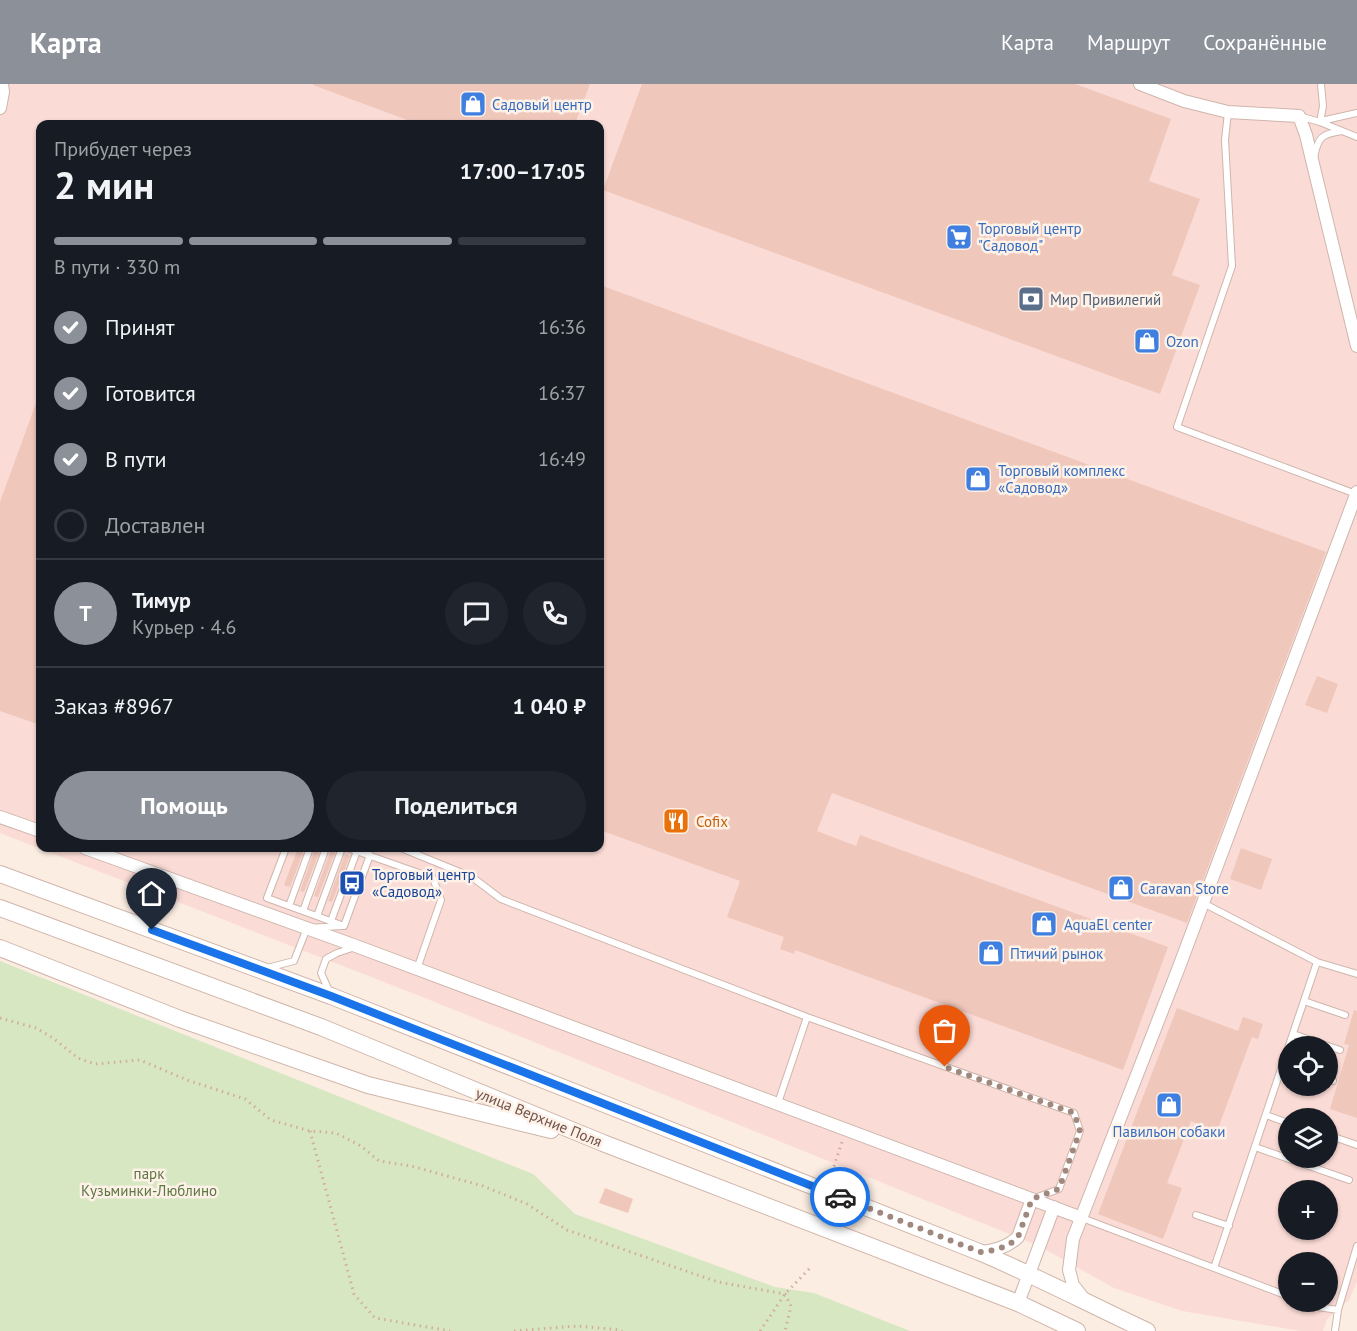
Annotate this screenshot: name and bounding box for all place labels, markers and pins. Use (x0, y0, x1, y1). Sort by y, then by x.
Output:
shop icon: Садовый центр (458, 89, 488, 119)
place label: Садовый центр (492, 95, 592, 114)
place label: Торговый центр "Садовод" (978, 219, 1082, 255)
supermarket icon: Торговый центр "Садовод" (944, 222, 974, 252)
bank icon: Мир Привилегий (1016, 284, 1046, 314)
place label: Мир Привилегий (1050, 290, 1161, 309)
shop icon: Ozon (1132, 326, 1162, 356)
place label: Ozon (1166, 332, 1199, 351)
place label: Торговый комплекс «Садовод» (998, 461, 1125, 497)
shop icon: Торговый комплекс «Садовод» (963, 464, 993, 494)
restaurant icon: Cofix (661, 806, 691, 836)
place label: Cofix (696, 812, 728, 831)
place label: Торговый центр «Садовод» (372, 865, 476, 901)
pin (126, 868, 177, 930)
bus stop icon: Торговый центр «Садовод» (337, 868, 367, 898)
shop icon: Caravan Store (1106, 873, 1136, 903)
place label: Caravan Store (1140, 879, 1229, 898)
shop icon: AquaEl center (1029, 909, 1059, 939)
place label: AquaEl center (1064, 915, 1152, 934)
shop icon: Птичий рынок (976, 938, 1006, 968)
place label: Птичий рынок (1010, 944, 1104, 963)
pin (919, 1005, 970, 1067)
shop icon: Павильон собаки (1154, 1090, 1184, 1120)
place label: Павильон собаки (1113, 1122, 1225, 1141)

